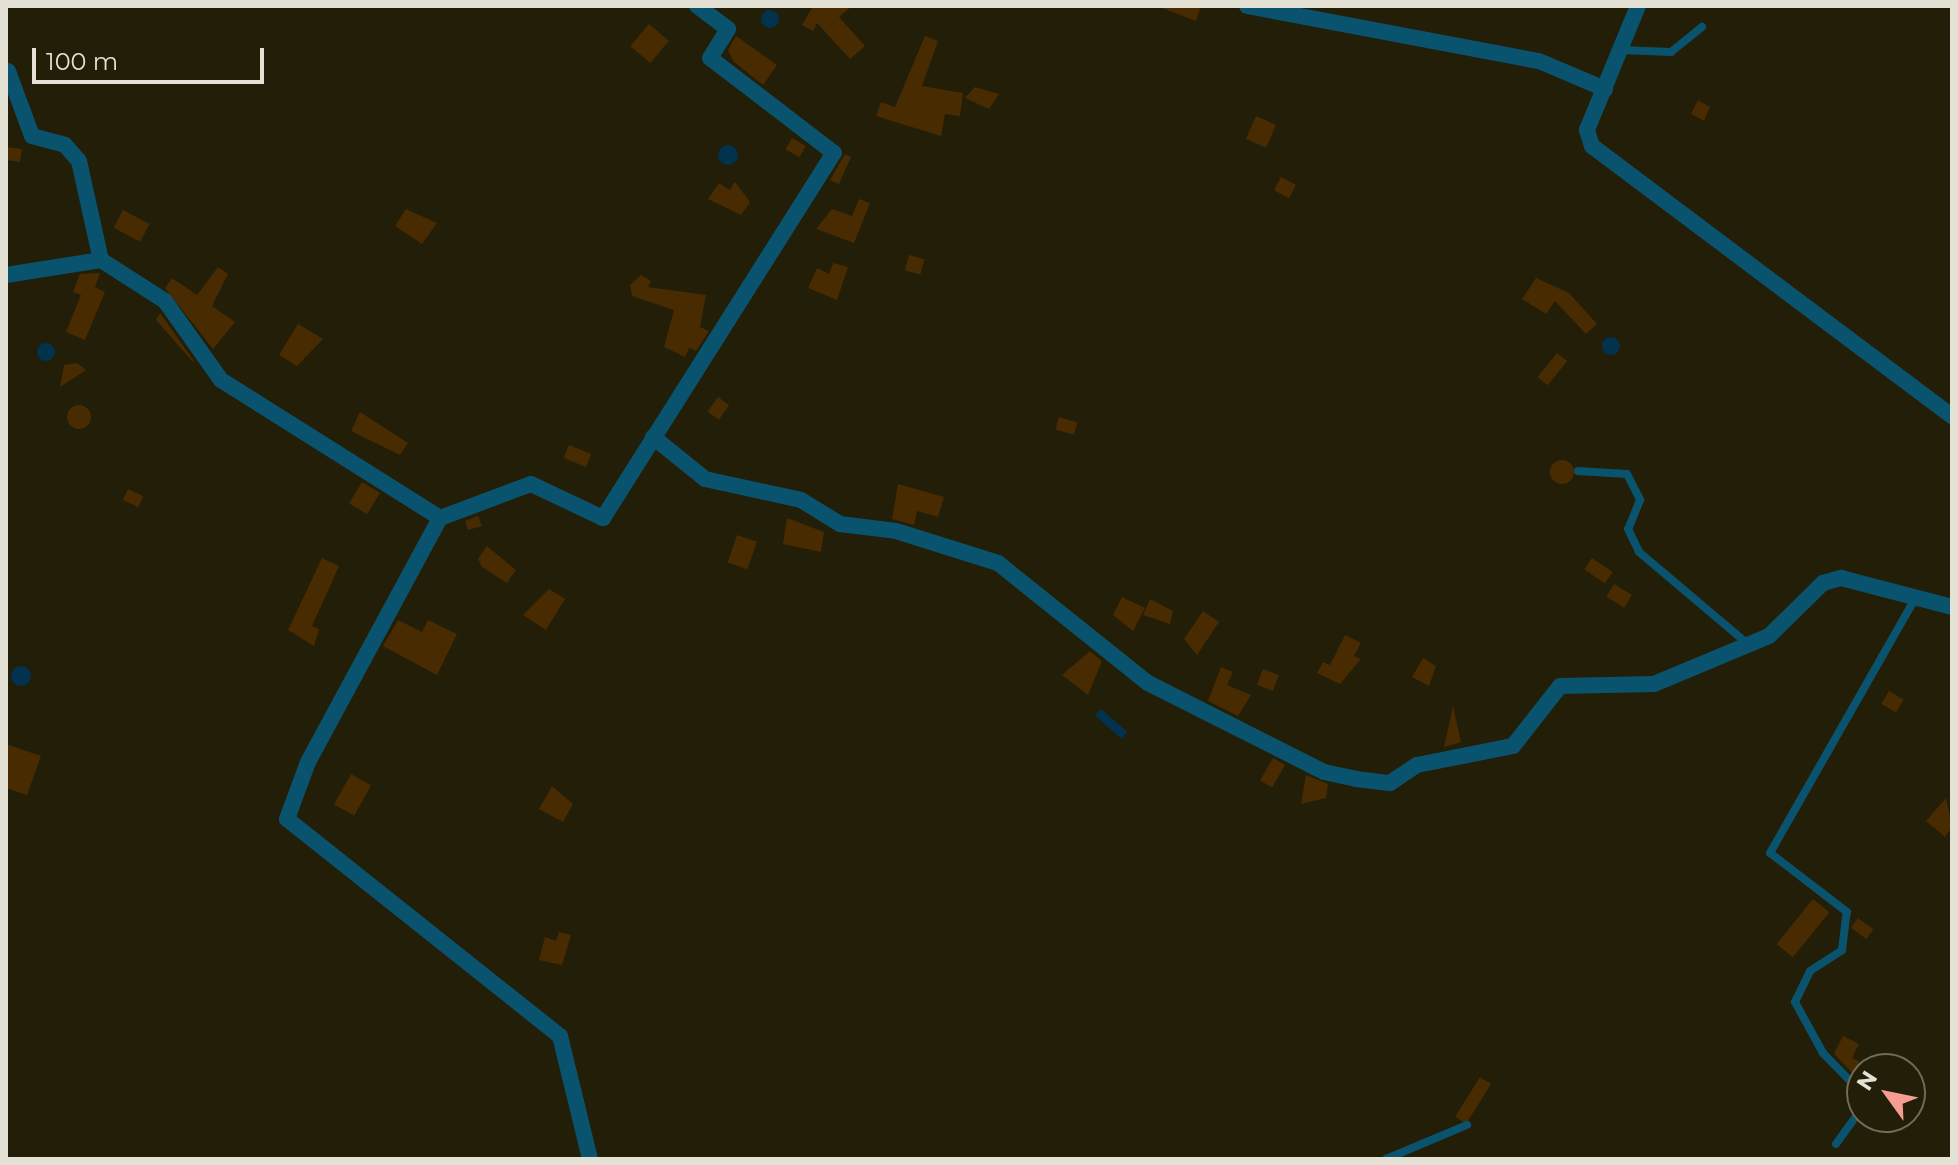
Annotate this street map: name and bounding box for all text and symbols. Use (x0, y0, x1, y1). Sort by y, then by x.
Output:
scale bar (36, 32, 268, 82)
text: 100 m (46, 47, 118, 76)
north arrow (1846, 1053, 1926, 1133)
text: N (1851, 1066, 1883, 1096)

